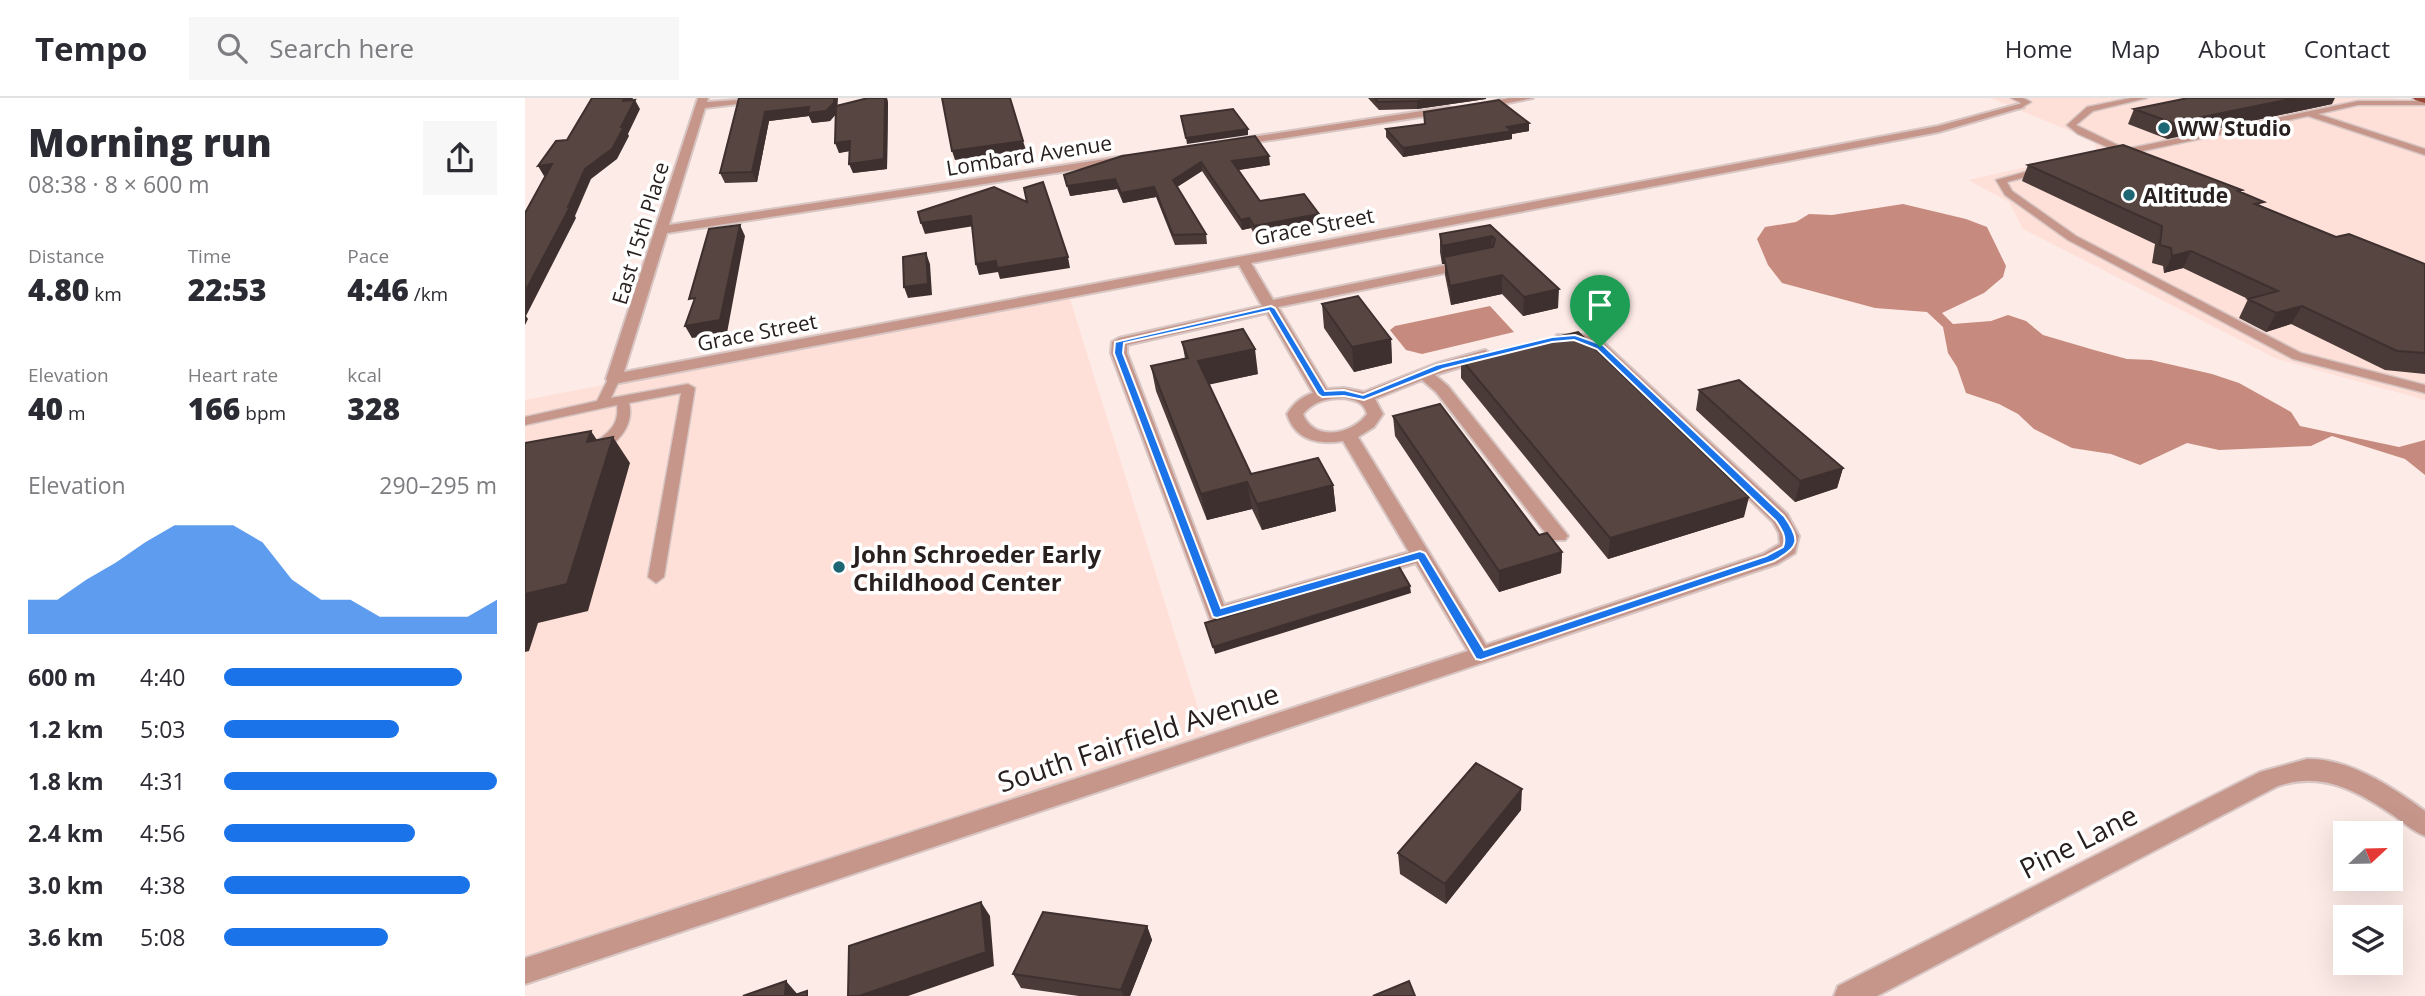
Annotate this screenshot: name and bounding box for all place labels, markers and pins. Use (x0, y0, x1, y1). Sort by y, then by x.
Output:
place label: WW Studio (2178, 114, 2291, 142)
marker: WW Studio (2156, 120, 2172, 136)
place label: Altitude (2143, 181, 2228, 209)
marker: Altitude (2121, 187, 2137, 203)
pin (1570, 275, 1630, 347)
place label: John Schroeder Early Childhood Center (851, 537, 1102, 598)
marker: John Schroeder Early Childhood Center (831, 559, 847, 575)

